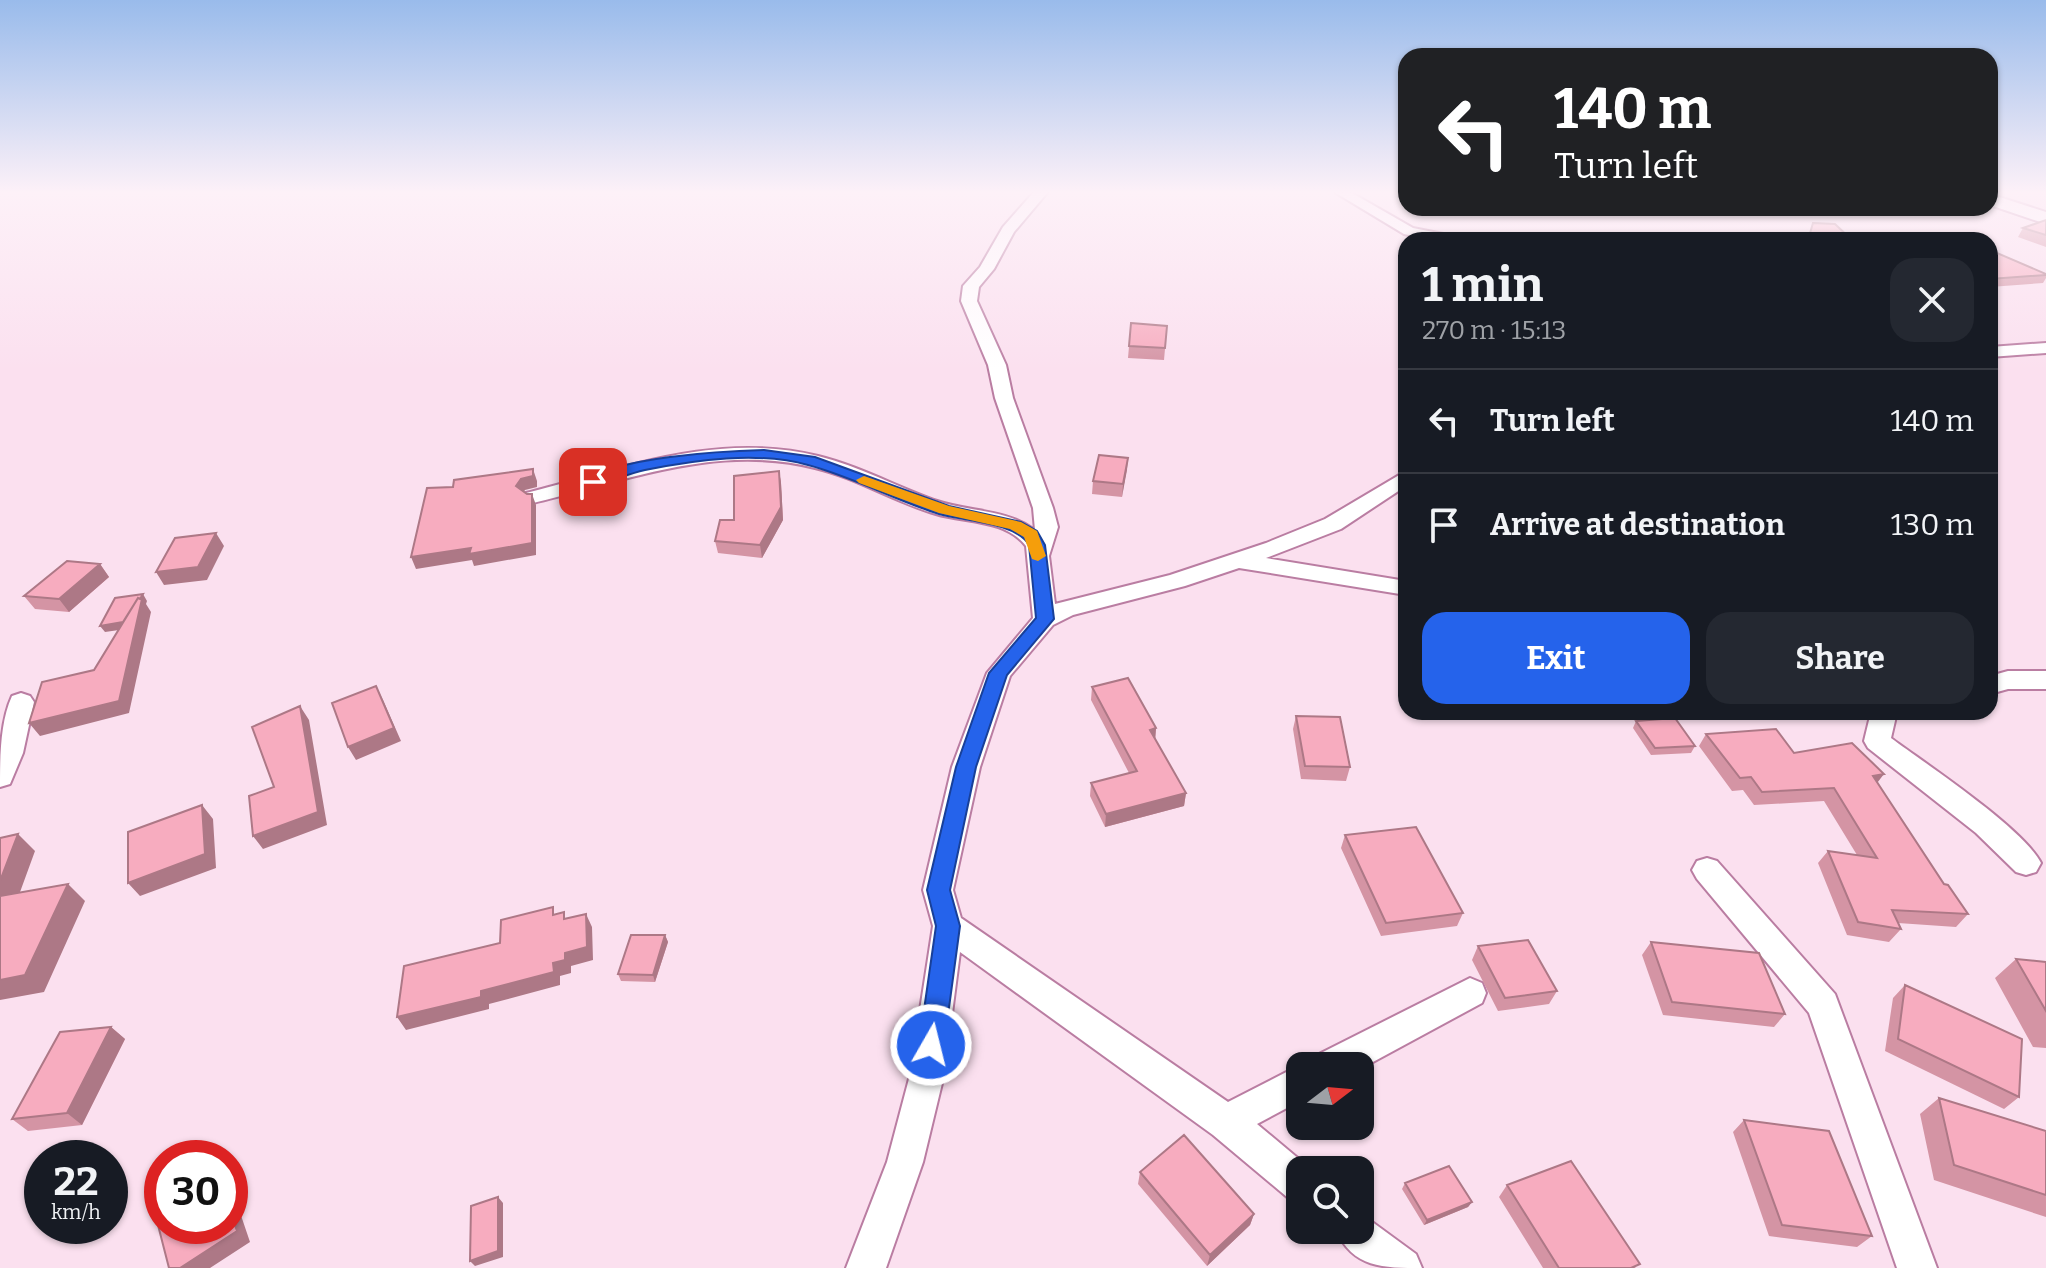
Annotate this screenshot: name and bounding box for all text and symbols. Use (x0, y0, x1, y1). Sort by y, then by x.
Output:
text: 140 m (1554, 76, 1711, 143)
icon: left (1422, 80, 1526, 184)
text: Turn left (1554, 144, 1698, 188)
text: 1 min (1422, 256, 1543, 314)
button: close (1890, 258, 1974, 342)
text: 270 m · 15:13 (1422, 315, 1566, 346)
icon: left (1422, 399, 1466, 443)
text: Turn left (1490, 403, 1615, 439)
text: 140 m (1890, 403, 1974, 439)
pin (559, 448, 627, 516)
icon: arrive (571, 460, 615, 504)
icon: arrive (1422, 503, 1466, 547)
text: Arrive at destination (1490, 507, 1785, 543)
text: 130 m (1891, 507, 1974, 543)
button: Exit (1422, 612, 1690, 704)
button: Share (1706, 612, 1974, 704)
position arrow (889, 1003, 973, 1087)
north arrow (1286, 1052, 1374, 1140)
map controls (1286, 1052, 1374, 1244)
speed limit sign: 30 (144, 1140, 248, 1244)
button: search (1286, 1156, 1374, 1244)
text: 22 (53, 1158, 99, 1206)
text: km/h (51, 1200, 101, 1224)

